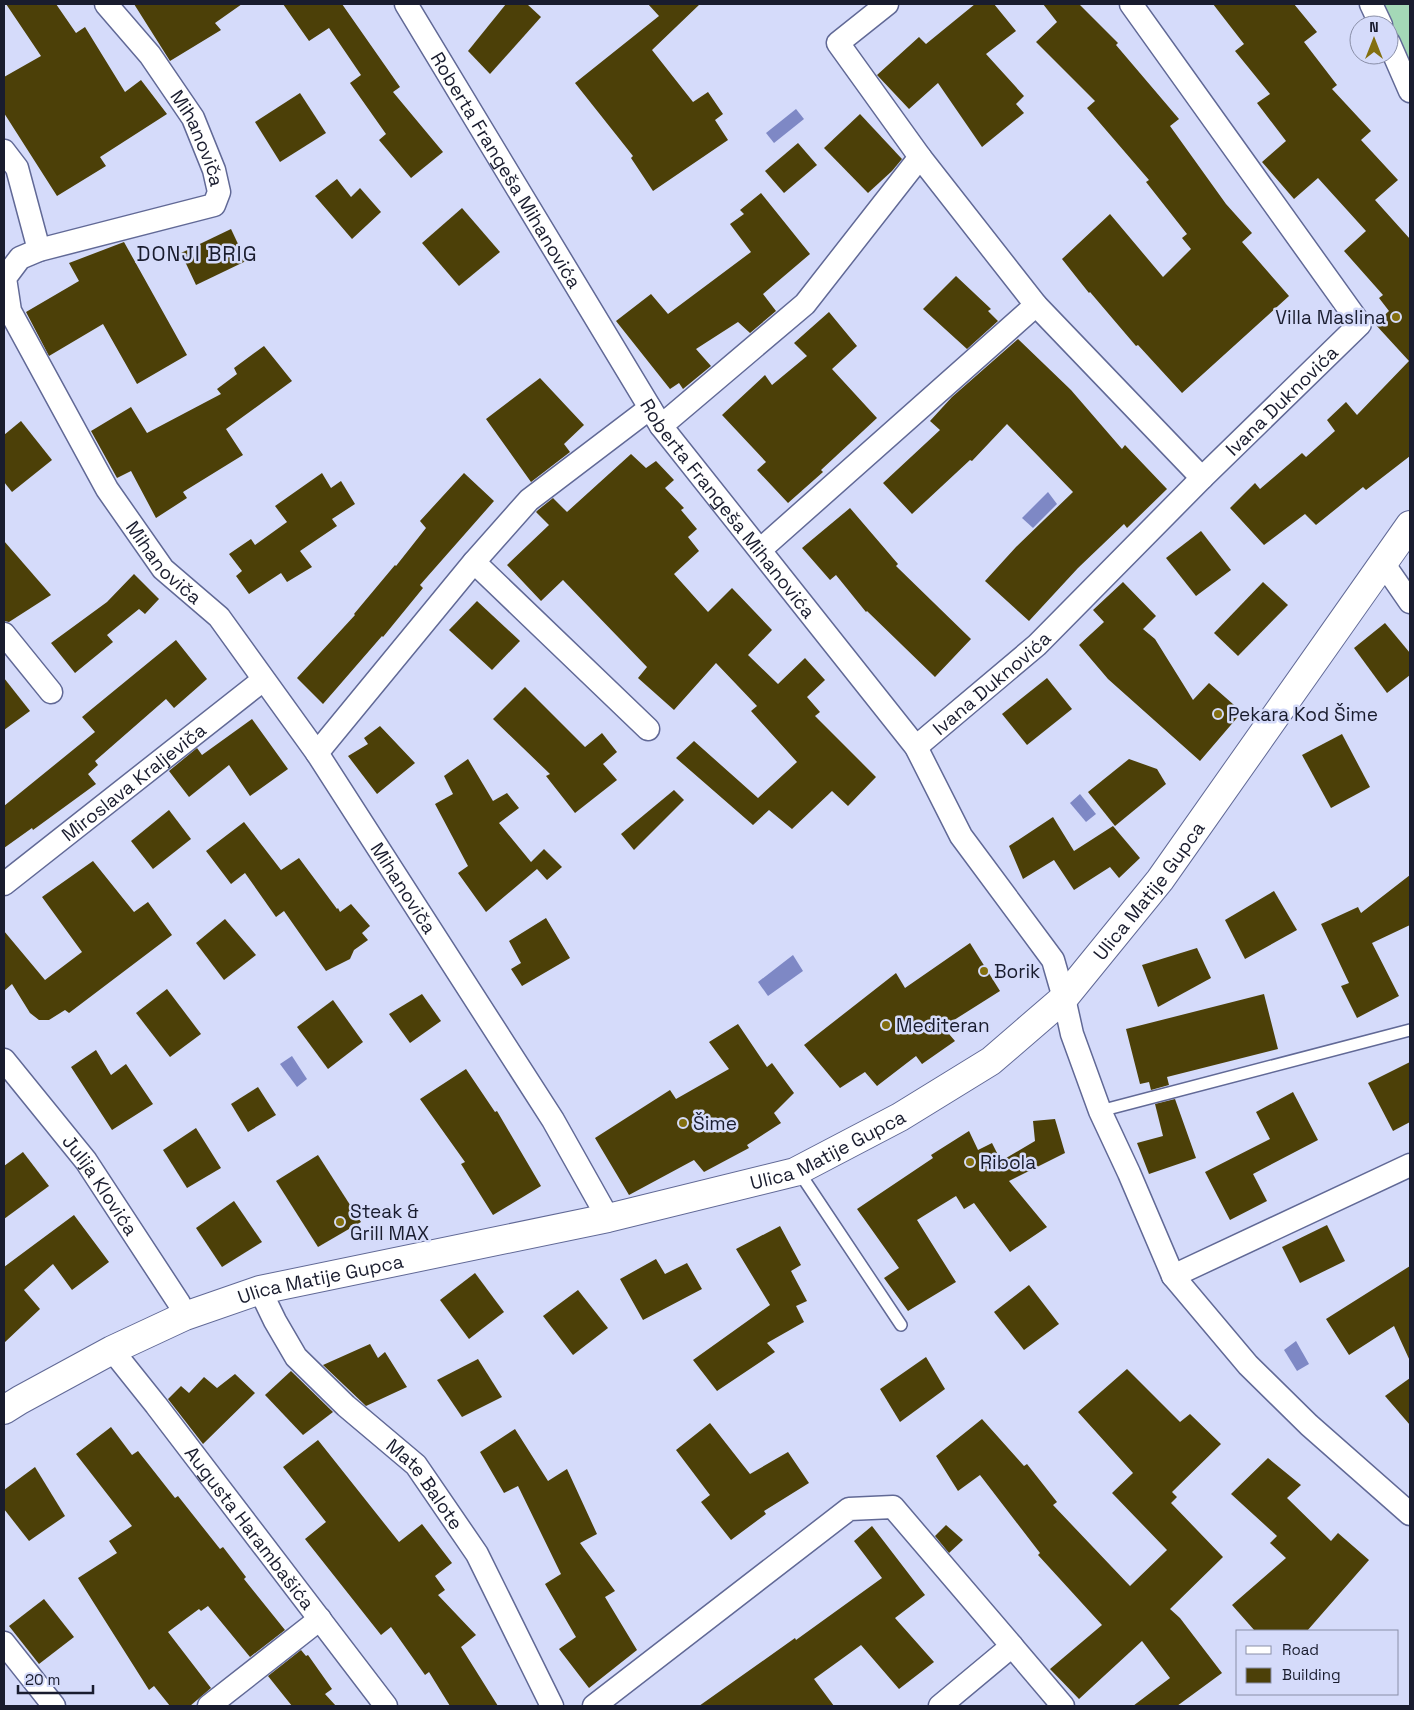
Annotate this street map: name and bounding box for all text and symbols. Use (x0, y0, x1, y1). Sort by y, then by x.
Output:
north arrow (1349, 15, 1399, 65)
text: N (1369, 18, 1379, 36)
street label: Roberta Frangeša Mihanovića (425, 48, 587, 293)
street label: Mihanoviča (164, 85, 229, 189)
district label: DONJI BRIG (136, 240, 258, 267)
place label: Villa Maslina (1275, 305, 1386, 330)
marker: Villa Maslina (1390, 311, 1402, 323)
street label: Ivana Duknovića (1220, 340, 1343, 461)
street label: Roberta Frangeša Mihanovića (634, 394, 821, 623)
street label: Mihanoviča (120, 516, 207, 610)
street label: Ivana Duknovića (927, 626, 1057, 741)
place label: Pekara Kod Šime (1228, 702, 1378, 727)
marker: Pekara Kod Šime (1212, 708, 1224, 720)
street label: Miroslava Kraljeviča (57, 718, 211, 847)
street label: Ulica Matije Gupca (1088, 817, 1210, 966)
street label: Mihanoviča (365, 838, 442, 939)
place label: Borik (994, 959, 1040, 984)
marker: Borik (978, 965, 990, 977)
place label: Mediteran (896, 1013, 990, 1038)
marker: Mediteran (880, 1019, 892, 1031)
street label: Ulica Matije Gupca (748, 1104, 910, 1196)
place label: Šime (693, 1111, 737, 1136)
marker: Šime (677, 1117, 689, 1129)
street label: Julija Klovića (57, 1130, 143, 1241)
place label: Ribola (980, 1150, 1036, 1175)
marker: Ribola (964, 1156, 976, 1168)
place label: Steak & Grill MAX (350, 1199, 429, 1246)
marker: Steak & Grill MAX (334, 1216, 346, 1228)
street label: Ulica Matije Gupca (234, 1249, 406, 1310)
street label: Mate Balote (381, 1433, 469, 1535)
street label: Augusta Harambašića (179, 1441, 320, 1615)
legend (1236, 1630, 1399, 1695)
text: Road (1282, 1640, 1319, 1659)
scale bar (18, 1662, 92, 1694)
text: Building (1282, 1665, 1341, 1684)
text: 20 m (25, 1670, 60, 1689)

